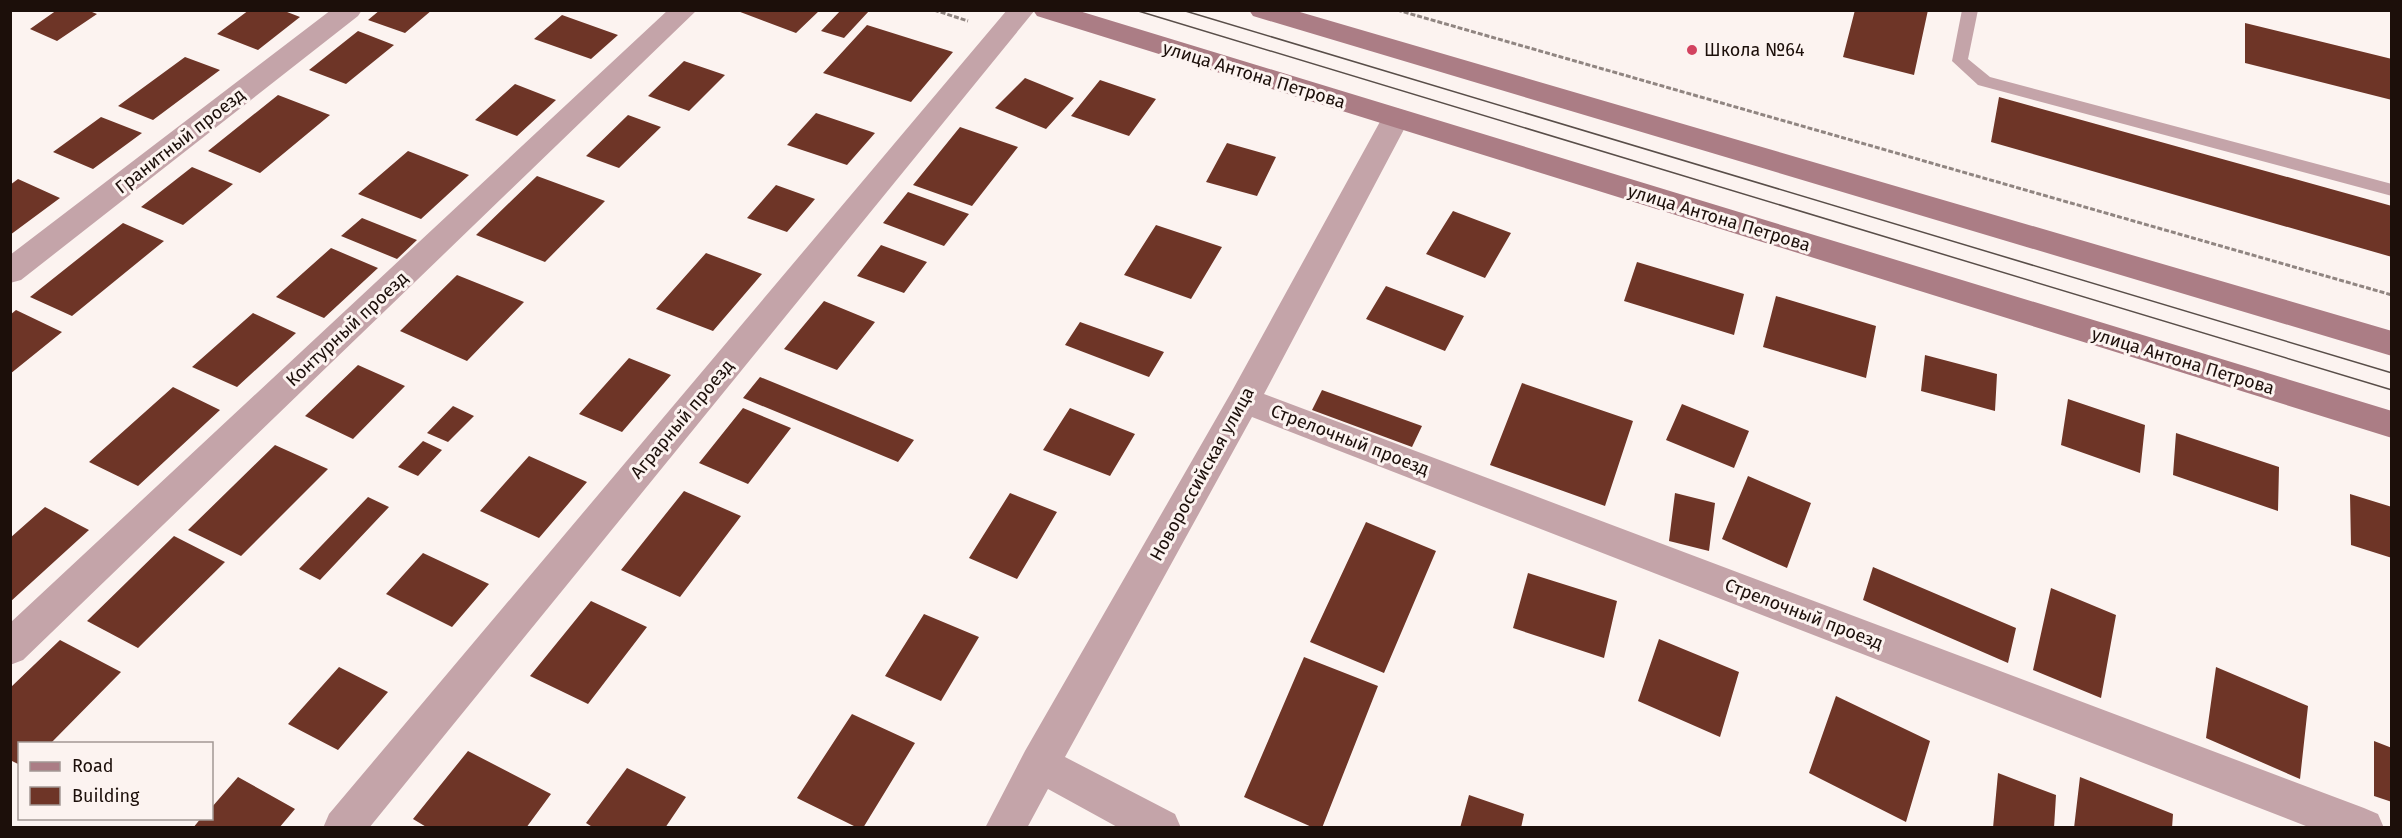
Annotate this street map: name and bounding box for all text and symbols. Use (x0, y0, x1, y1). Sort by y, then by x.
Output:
street label: улица Антона Петрова (1160, 37, 1348, 113)
place label: Школа №64 (1704, 39, 1805, 61)
marker: Школа №64 (1685, 43, 1699, 57)
street label: Гранитный проезд (111, 84, 249, 198)
street label: улица Антона Петрова (1625, 180, 1813, 256)
street label: Контурный проезд (281, 267, 413, 391)
street label: улица Антона Петрова (2089, 323, 2277, 399)
street label: Аграрный проезд (626, 355, 738, 483)
street label: Новороссийская улица (1145, 383, 1259, 565)
street label: Стрелочный проезд (1268, 400, 1432, 480)
street label: Стрелочный проезд (1722, 574, 1886, 654)
legend (18, 742, 213, 820)
text: Road (72, 755, 114, 777)
text: Building (72, 785, 140, 807)

